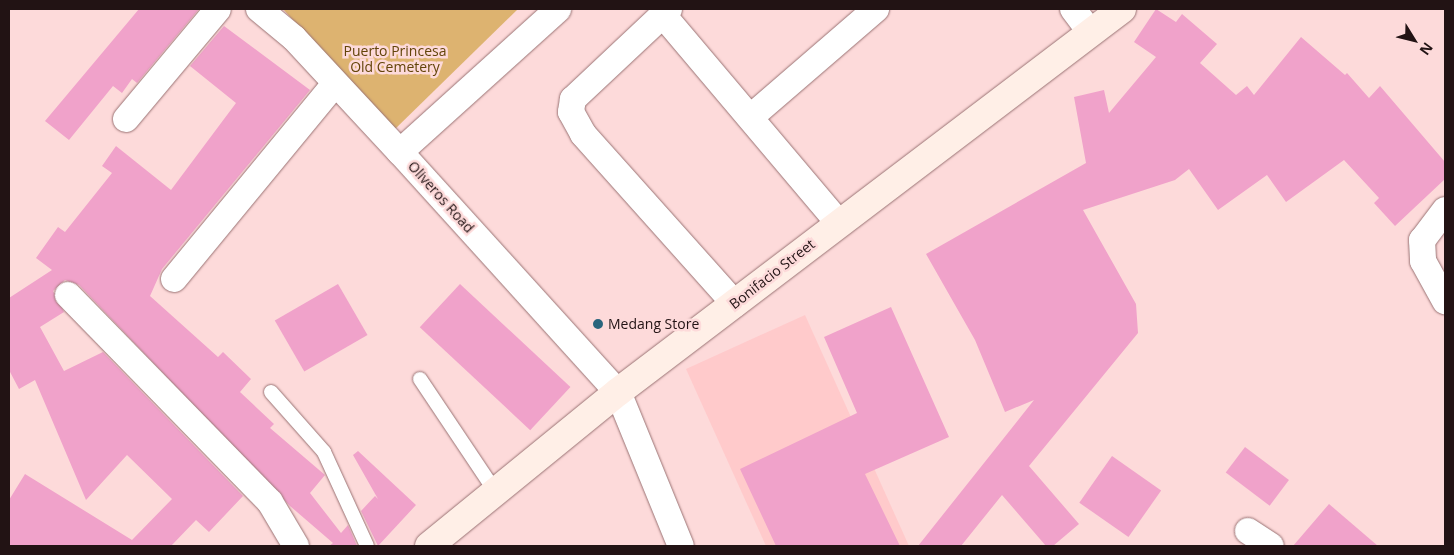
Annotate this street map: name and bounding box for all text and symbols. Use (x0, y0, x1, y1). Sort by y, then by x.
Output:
north arrow (1389, 15, 1439, 65)
text: N (1416, 39, 1438, 59)
park label: Puerto Princesa Old Cemetery (344, 43, 446, 75)
street label: Oliveros Road (404, 158, 478, 236)
street label: Bonifacio Street (726, 236, 818, 312)
place label: Medang Store (608, 316, 699, 332)
marker: Medang Store (592, 318, 604, 330)

